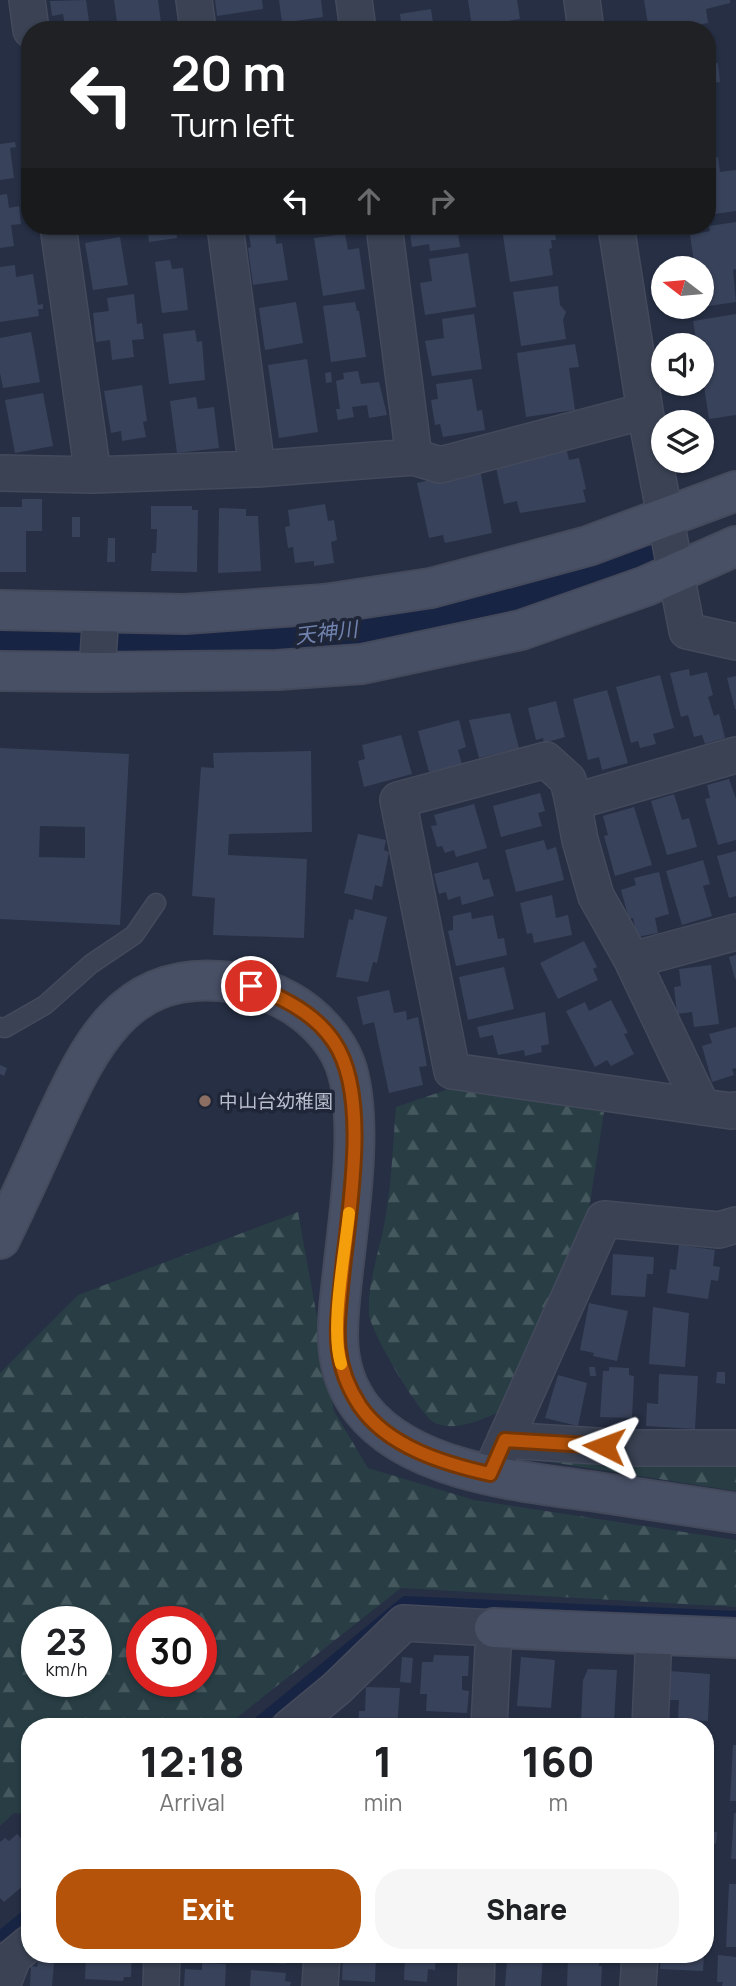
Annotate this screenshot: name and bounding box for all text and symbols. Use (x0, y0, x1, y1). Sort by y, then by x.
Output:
text: 20 m (171, 39, 286, 106)
icon: left (56, 49, 147, 140)
text: Turn left (171, 103, 295, 147)
icon: left (277, 182, 315, 220)
icon: ahead (350, 182, 388, 220)
icon: right (423, 182, 461, 220)
north arrow (651, 256, 714, 318)
map controls (651, 256, 714, 473)
button: sound (651, 333, 714, 396)
button: layers (651, 410, 714, 473)
water label: 天神川 (293, 614, 361, 650)
pin (221, 956, 281, 1016)
icon: arrive (232, 967, 270, 1005)
place label: 中山台幼稚園 (219, 1088, 333, 1114)
marker: 中山台幼稚園 (197, 1093, 213, 1109)
position arrow (567, 1409, 641, 1483)
speed limit sign: 30 (126, 1606, 217, 1697)
text: 23 (46, 1618, 87, 1666)
text: km/h (46, 1657, 87, 1681)
text: 12:18 (140, 1732, 245, 1790)
text: 1 (374, 1732, 393, 1790)
text: 160 (521, 1732, 595, 1790)
text: Arrival (160, 1786, 225, 1818)
text: min (364, 1786, 402, 1818)
text: m (548, 1786, 568, 1818)
button: Exit (56, 1869, 361, 1949)
button: Share (375, 1869, 679, 1949)

